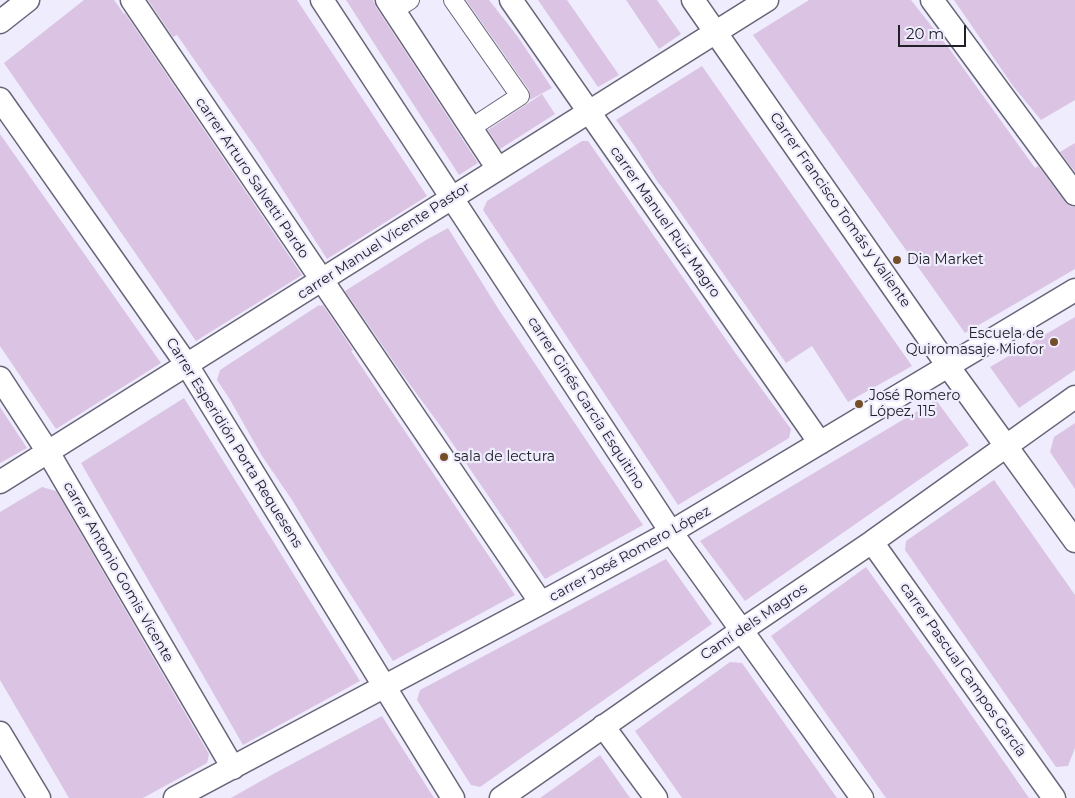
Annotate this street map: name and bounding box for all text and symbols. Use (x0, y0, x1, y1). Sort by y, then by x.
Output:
scale bar (900, 15, 968, 47)
text: 20 m (906, 24, 944, 43)
street label: carrer Arturo Salvetti Pardo (192, 94, 312, 262)
street label: Carrer Francisco Tomás y Valiente (766, 109, 914, 311)
street label: carrer Manuel Ruiz Magro (606, 143, 724, 301)
street label: carrer Manuel Vicente Pastor (295, 179, 473, 303)
place label: Dia Market (907, 252, 984, 268)
marker: Dia Market (891, 254, 903, 266)
street label: carrer Ginés García Esquitino (524, 314, 648, 492)
place label: Escuela de Quiromasaje Miofor (906, 326, 1044, 358)
street label: Carrer Esperidión Porta Requesens (162, 335, 306, 551)
marker: Escuela de Quiromasaje Miofor (1048, 336, 1060, 348)
place label: José Romero López, 115 (869, 388, 960, 421)
marker: José Romero López, 115 (853, 398, 865, 410)
place label: sala de lectura (454, 449, 555, 465)
marker: sala de lectura (438, 451, 450, 463)
street label: carrer Antonio Gomis Vicente (59, 479, 177, 665)
street label: carrer José Romero López (547, 503, 713, 605)
street label: Camí dels Magros (698, 580, 810, 664)
street label: carrer Pascual Campos García (896, 580, 1030, 760)

